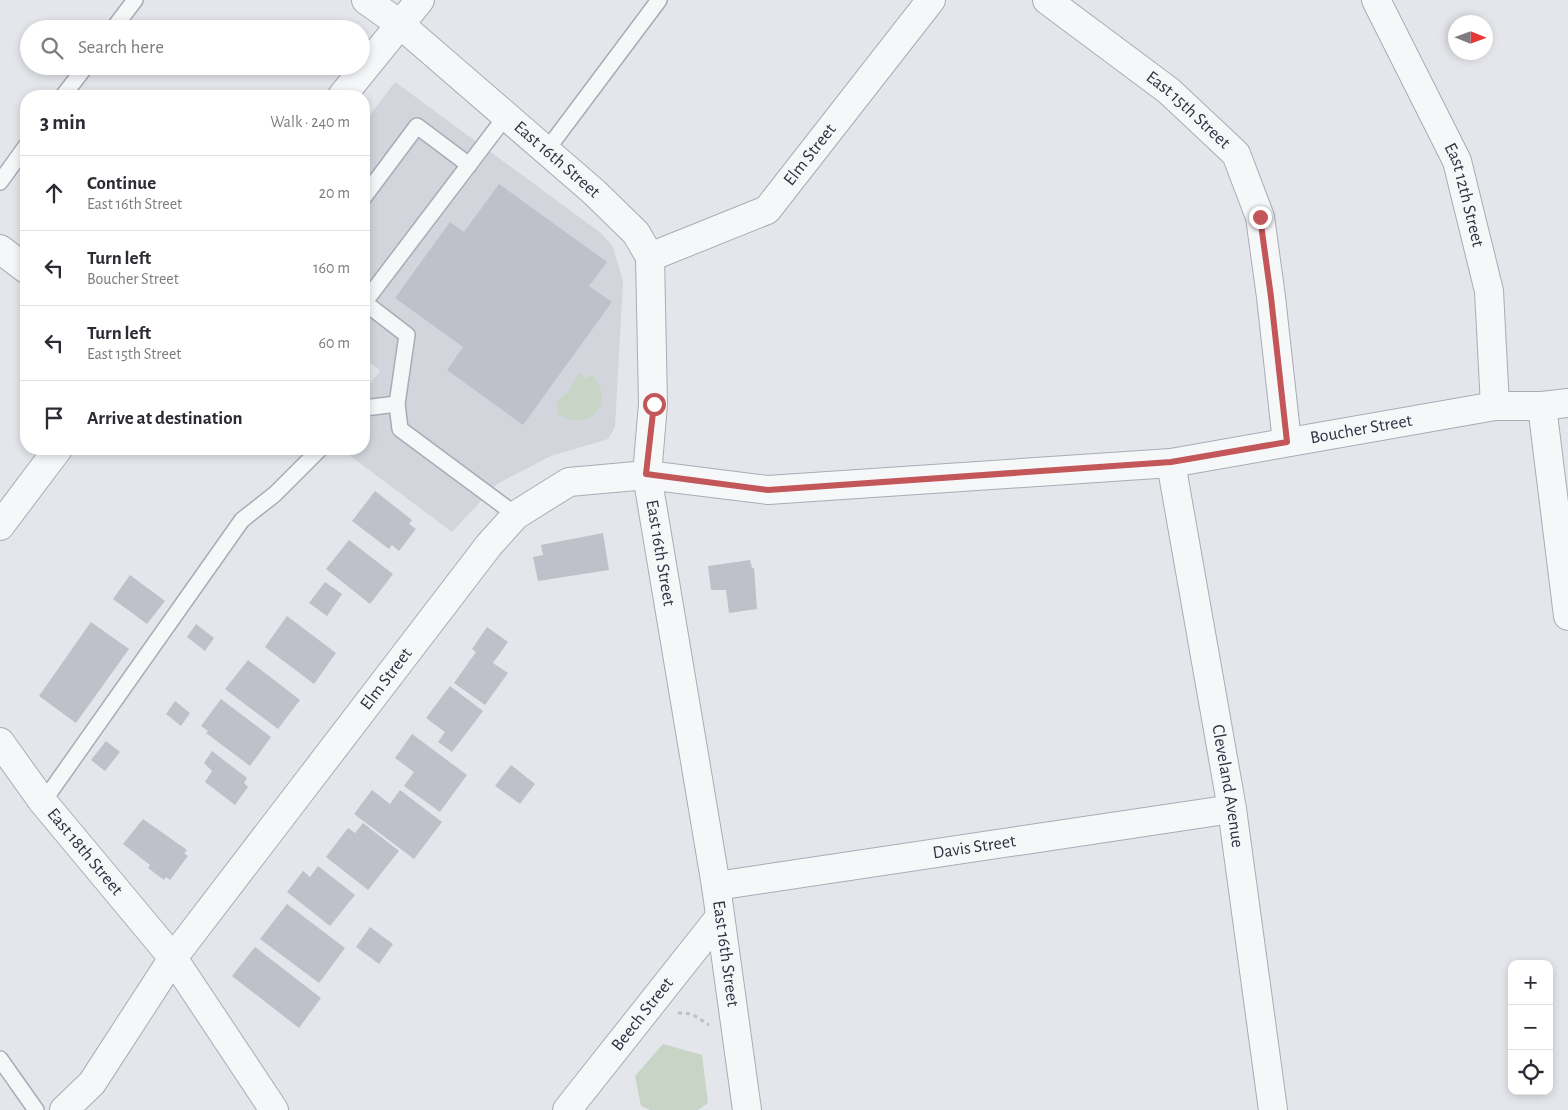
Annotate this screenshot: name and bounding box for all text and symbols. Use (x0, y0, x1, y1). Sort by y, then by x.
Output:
north arrow (1448, 15, 1493, 60)
search box (20, 20, 370, 75)
icon: search (38, 34, 66, 62)
text: Search here (78, 38, 164, 57)
street label: East 15th Street (1142, 68, 1234, 153)
text: 3 min (40, 112, 86, 133)
text: Walk · 240 m (270, 114, 350, 130)
street label: East 16th Street (510, 118, 604, 202)
street label: Elm Street (780, 120, 840, 189)
street label: East 12th Street (1441, 140, 1487, 249)
text: Continue (87, 174, 156, 193)
icon: ahead (40, 179, 68, 207)
text: 20 m (319, 185, 350, 201)
text: East 16th Street (87, 196, 182, 212)
route end (1249, 206, 1272, 229)
text: Turn left (87, 249, 151, 268)
icon: left (40, 254, 68, 282)
text: 160 m (313, 260, 350, 276)
text: Boucher Street (87, 271, 179, 287)
text: Turn left (87, 324, 151, 343)
icon: left (40, 329, 68, 357)
text: 60 m (319, 335, 350, 351)
text: East 15th Street (87, 346, 181, 362)
route start (643, 393, 666, 416)
icon: arrive (40, 404, 68, 432)
text: Arrive at destination (87, 409, 243, 428)
street label: Boucher Street (1309, 412, 1414, 447)
street label: East 16th Street (642, 499, 678, 608)
street label: Elm Street (357, 644, 416, 714)
street label: Cleveland Avenue (1208, 723, 1246, 849)
street label: East 18th Street (43, 805, 126, 899)
street label: Davis Street (931, 832, 1017, 863)
street label: East 16th Street (709, 899, 742, 1008)
map controls (1508, 960, 1553, 1095)
button: + (1508, 960, 1553, 1005)
street label: Beech Street (608, 974, 677, 1054)
button: − (1508, 1005, 1553, 1050)
button: locate (1508, 1050, 1553, 1095)

